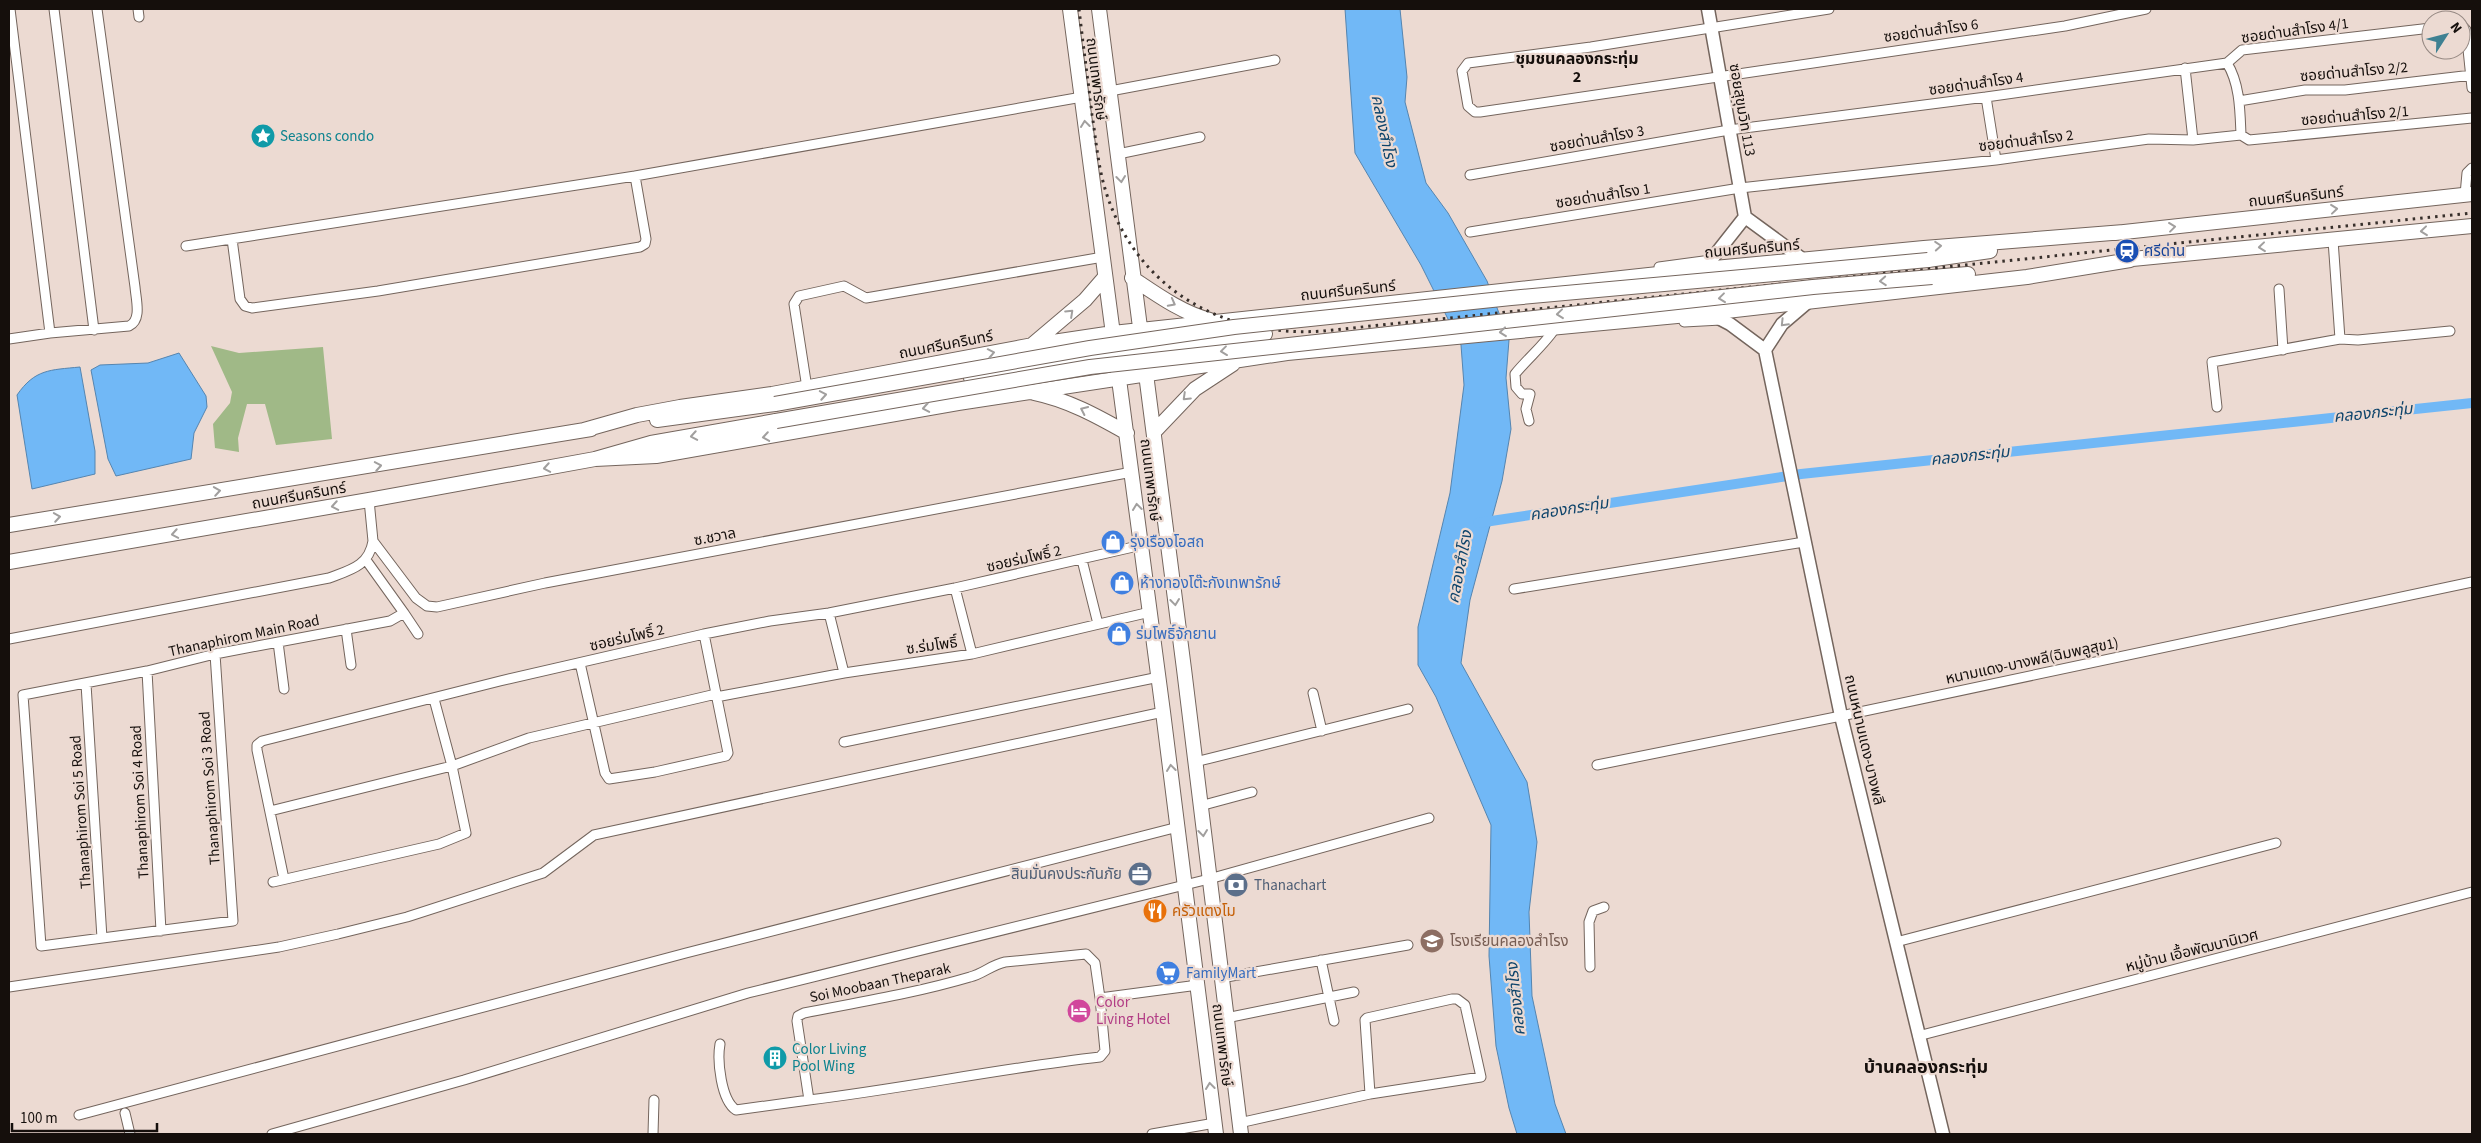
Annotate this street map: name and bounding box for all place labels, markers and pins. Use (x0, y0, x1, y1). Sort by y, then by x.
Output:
place icon: Seasons condo (250, 123, 276, 149)
place label: Seasons condo (280, 126, 374, 147)
station icon: ศรีด่าน (2114, 238, 2140, 264)
place label: ศรีด่าน (2144, 241, 2185, 262)
shop icon: รุ่งเรืองโอสถ (1100, 529, 1126, 555)
place label: รุ่งเรืองโอสถ (1130, 532, 1204, 553)
shop icon: ห้างทองโต๊ะกังเทพารักษ์ (1109, 570, 1135, 596)
place label: ห้างทองโต๊ะกังเทพารักษ์ (1140, 573, 1281, 594)
shop icon: ร่มโพธิ์จักยาน (1106, 621, 1132, 647)
place label: ร่มโพธิ์จักยาน (1136, 624, 1217, 645)
office icon: สินมั่นคงประกันภัย (1127, 861, 1153, 887)
place label: สินมั่นคงประกันภัย (1011, 863, 1122, 885)
bank icon: Thanachart (1223, 872, 1249, 898)
place label: Thanachart (1254, 875, 1326, 896)
restaurant icon: ครัวแตงโม (1142, 898, 1168, 924)
place label: ครัวแตงโม (1172, 901, 1236, 922)
school or university icon: โรงเรียนคลองสำโรง (1419, 928, 1445, 954)
place label: โรงเรียนคลองสำโรง (1450, 931, 1569, 952)
supermarket icon: FamilyMart (1155, 960, 1181, 986)
place label: FamilyMart (1186, 963, 1256, 984)
place label: Color Living Hotel (1096, 992, 1170, 1030)
hotel icon: Color Living Hotel (1066, 998, 1092, 1024)
place label: Color Living Pool Wing (792, 1039, 867, 1077)
building icon: Color Living Pool Wing (762, 1045, 788, 1071)

